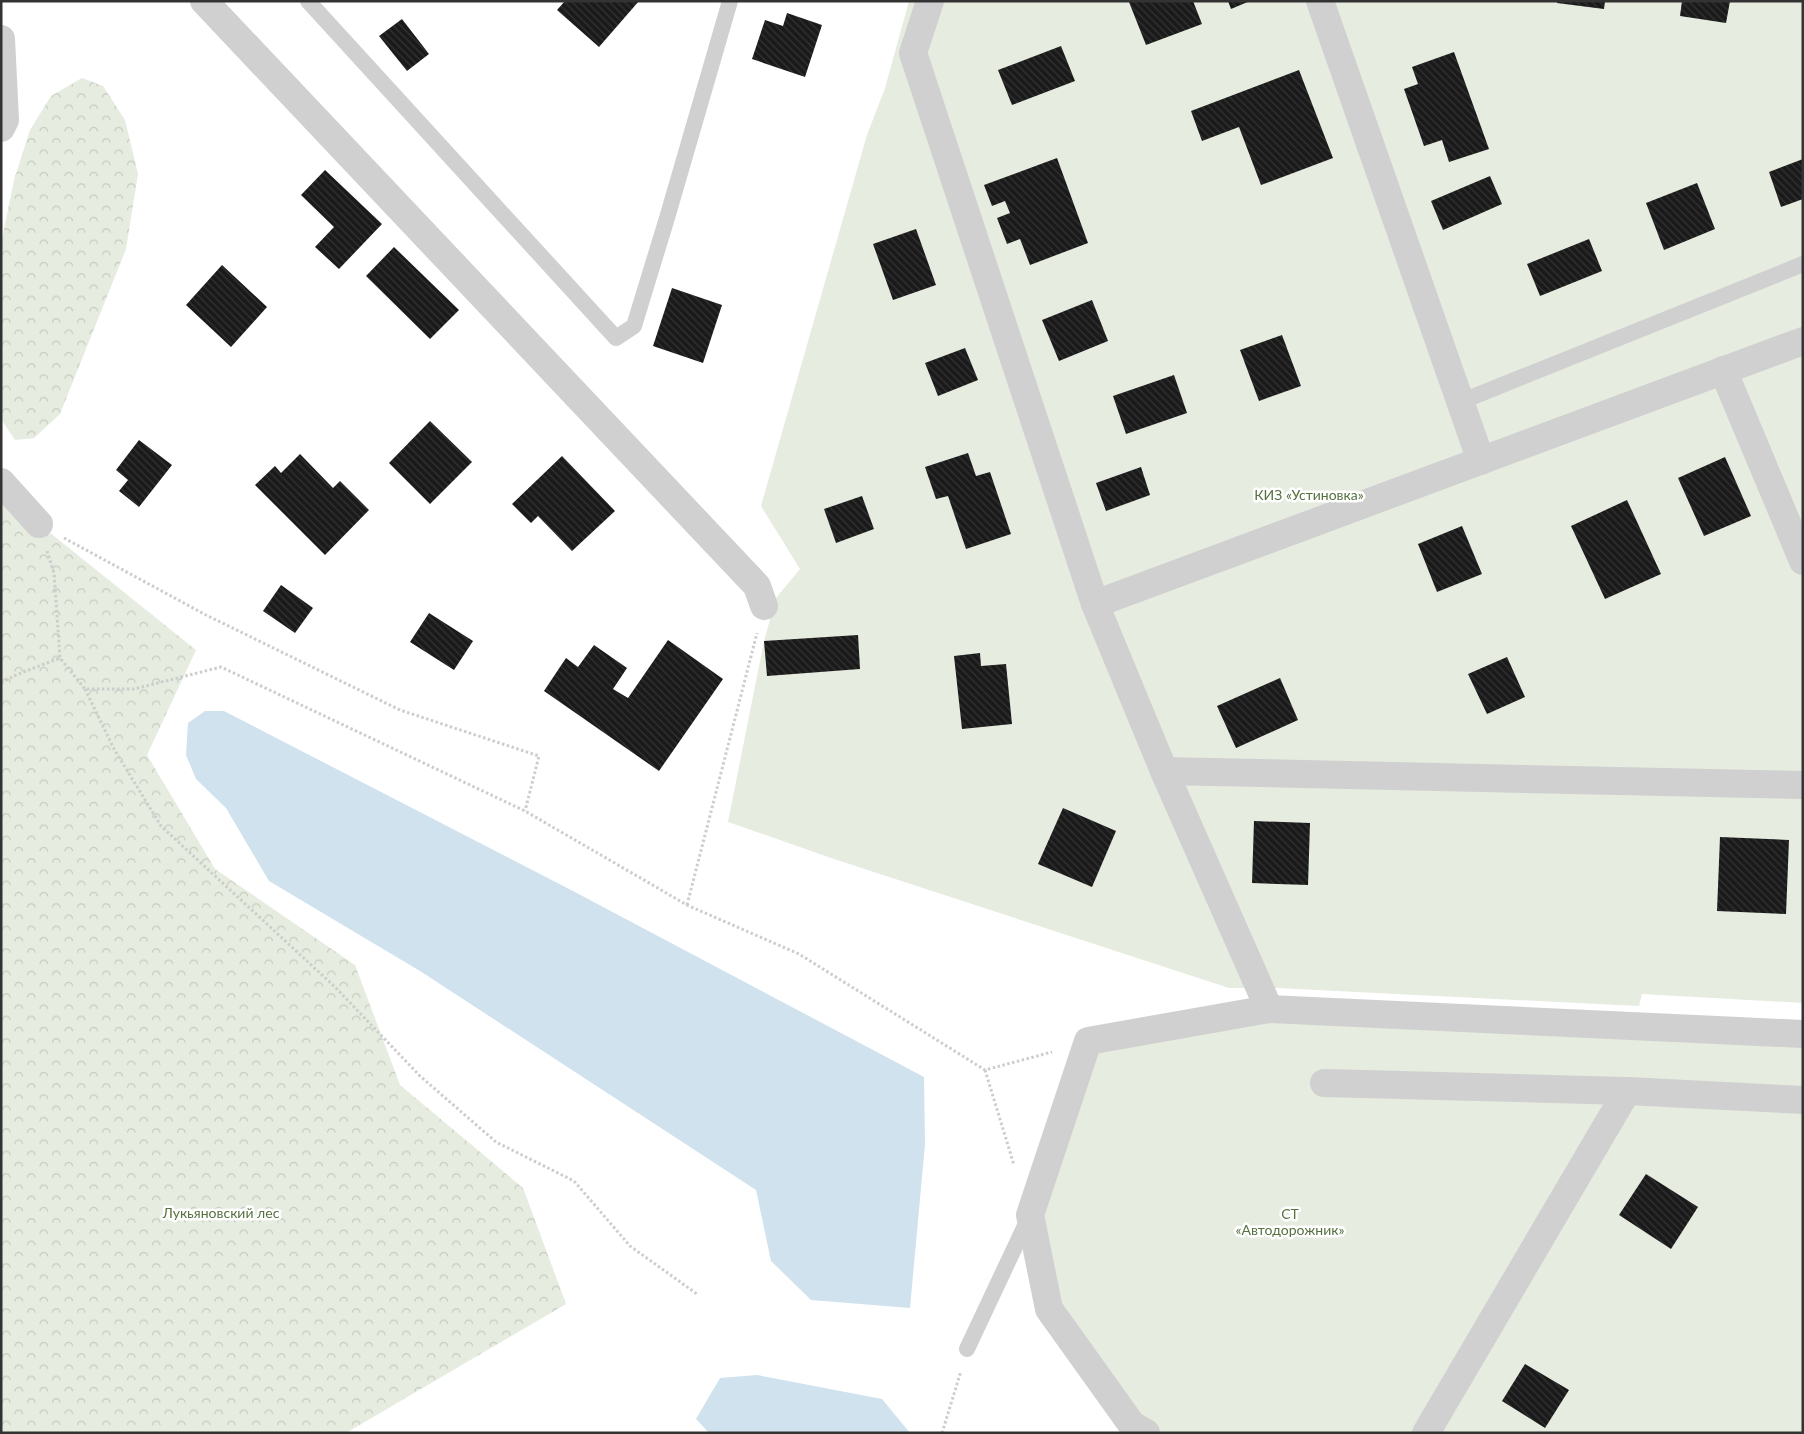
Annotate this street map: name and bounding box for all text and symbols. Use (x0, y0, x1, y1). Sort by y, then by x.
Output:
park label: КИЗ «Устиновка» (1254, 486, 1364, 503)
park label: Лукьяновский лес (162, 1204, 280, 1221)
park label: СТ «Автодорожник» (1236, 1205, 1344, 1238)

